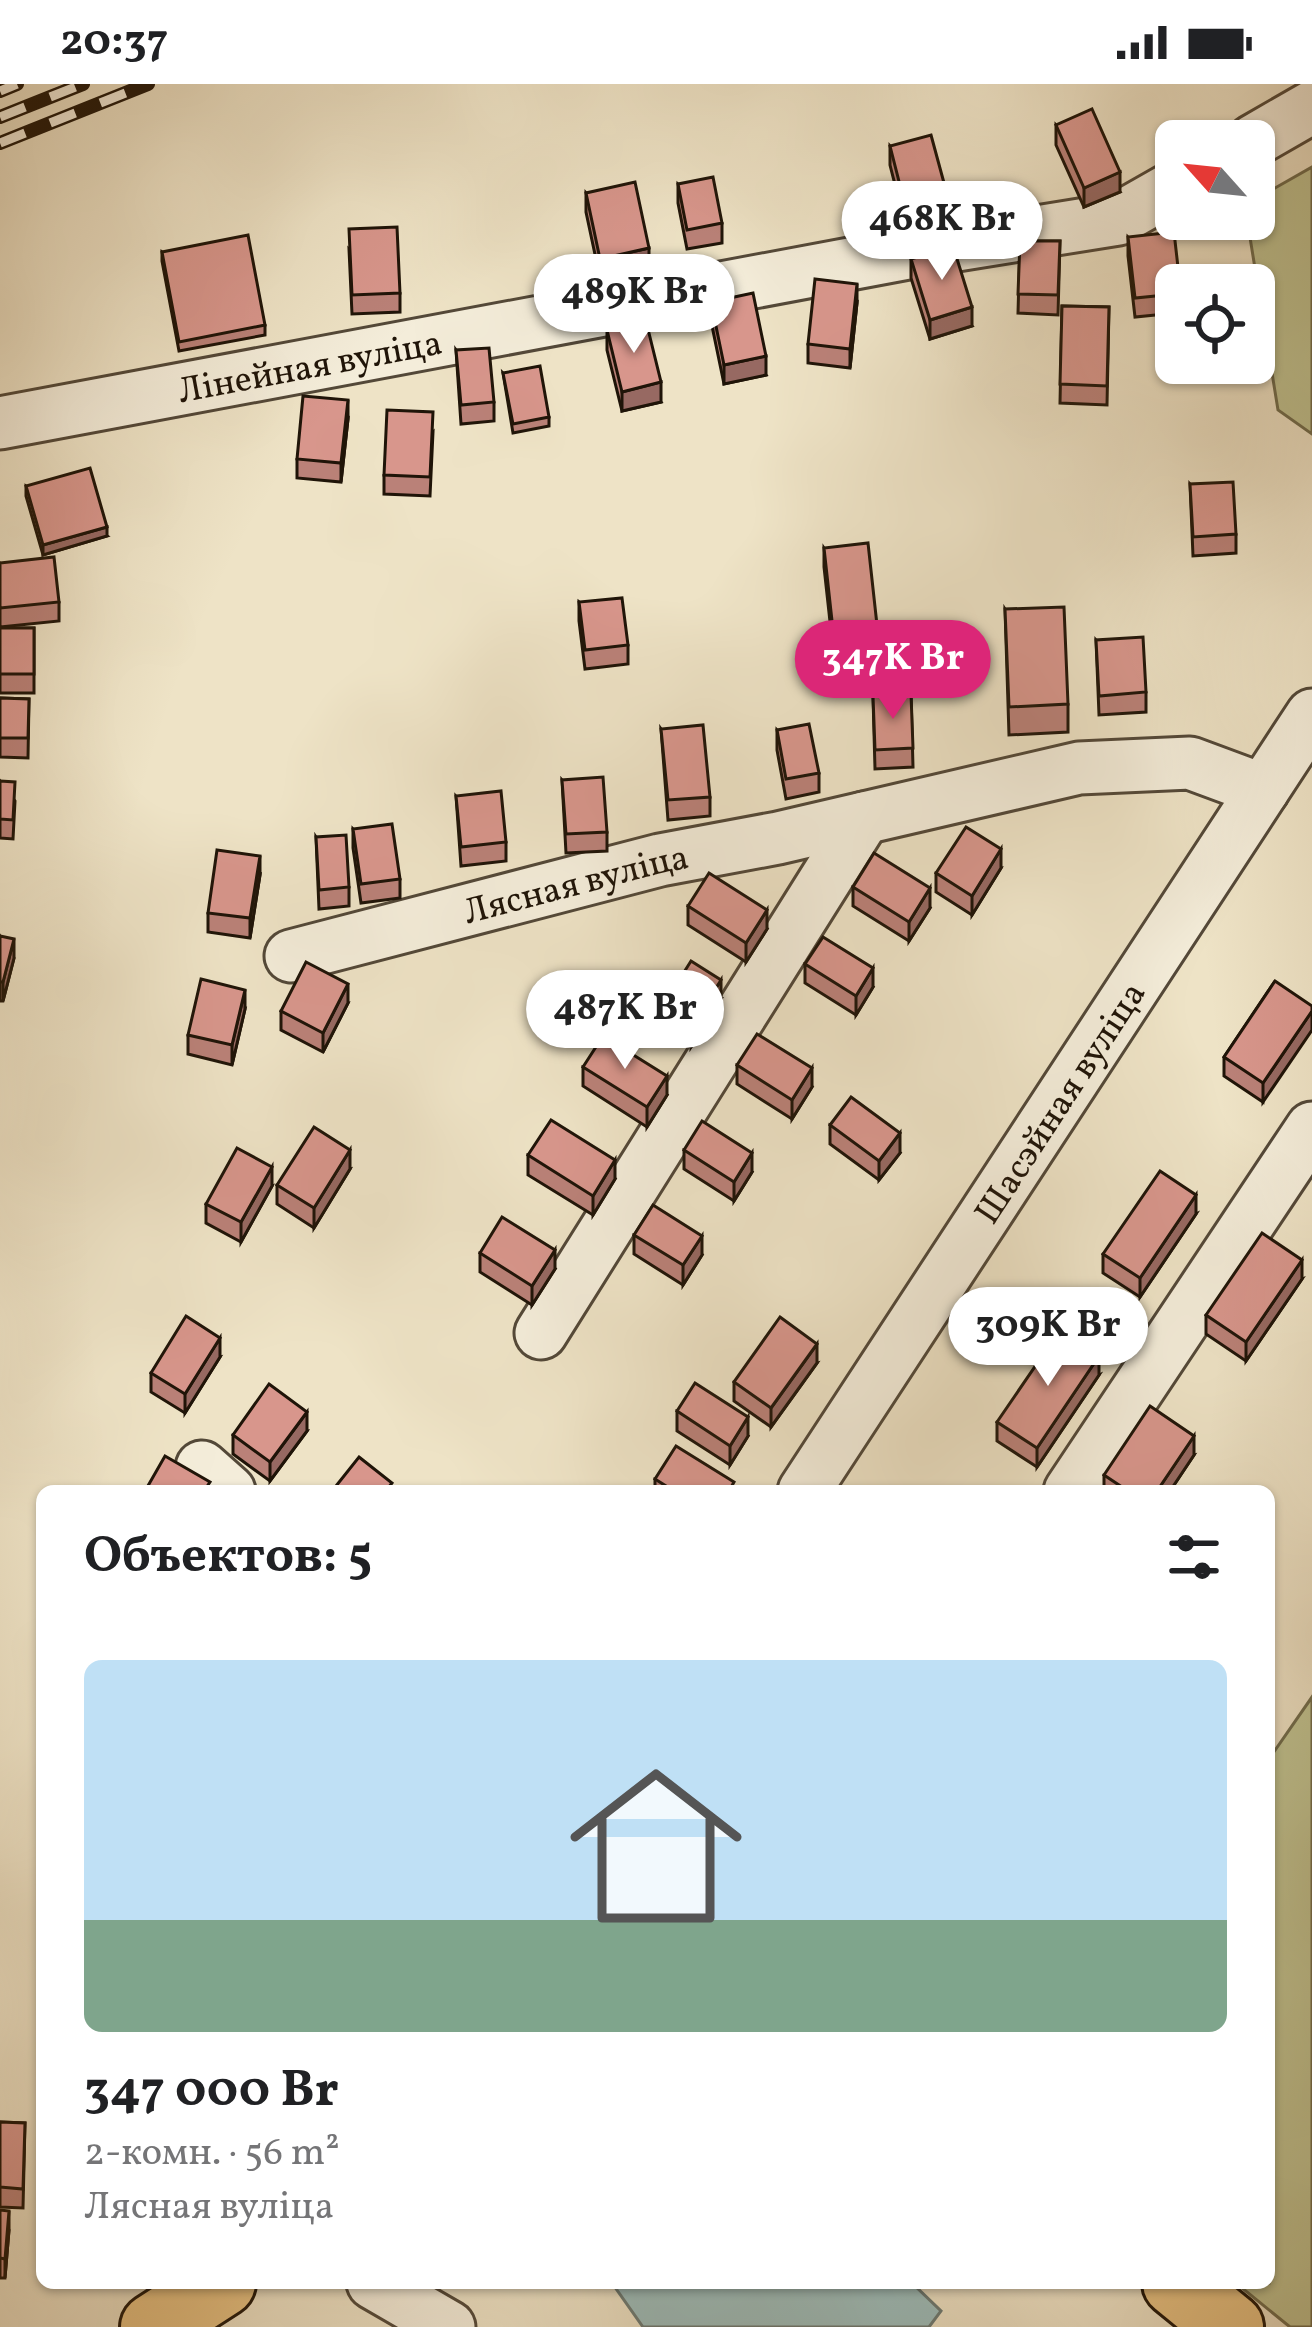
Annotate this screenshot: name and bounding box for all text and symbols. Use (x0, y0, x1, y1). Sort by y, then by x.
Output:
text: 20:37 (60, 11, 168, 74)
north arrow (1155, 120, 1275, 240)
map controls (1155, 120, 1275, 384)
pin: 468K Br (831, 181, 1053, 283)
text: 468K Br (869, 193, 1015, 247)
pin: 489K Br (523, 254, 745, 356)
button: locate (1155, 264, 1275, 384)
text: 489K Br (561, 266, 707, 320)
street label: Лінейная вуліца (174, 320, 447, 418)
pin: 347K Br (782, 620, 1004, 722)
text: 347K Br (822, 632, 964, 686)
street label: Лясная вуліца (458, 834, 693, 939)
pin: 487K Br (514, 970, 736, 1072)
street label: Шасэйная вуліца (964, 973, 1160, 1235)
text: 487K Br (553, 982, 697, 1036)
pin: 309K Br (937, 1287, 1159, 1389)
text: 309K Br (975, 1299, 1121, 1353)
text: Объектов: 5 (84, 1522, 372, 1593)
icon: filters (1161, 1524, 1227, 1590)
icon: home (548, 1738, 764, 1954)
text: 347 000 Br (84, 2056, 339, 2127)
text: 2-комн. · 56 m² (84, 2127, 340, 2181)
text: Лясная вуліца (84, 2181, 334, 2235)

